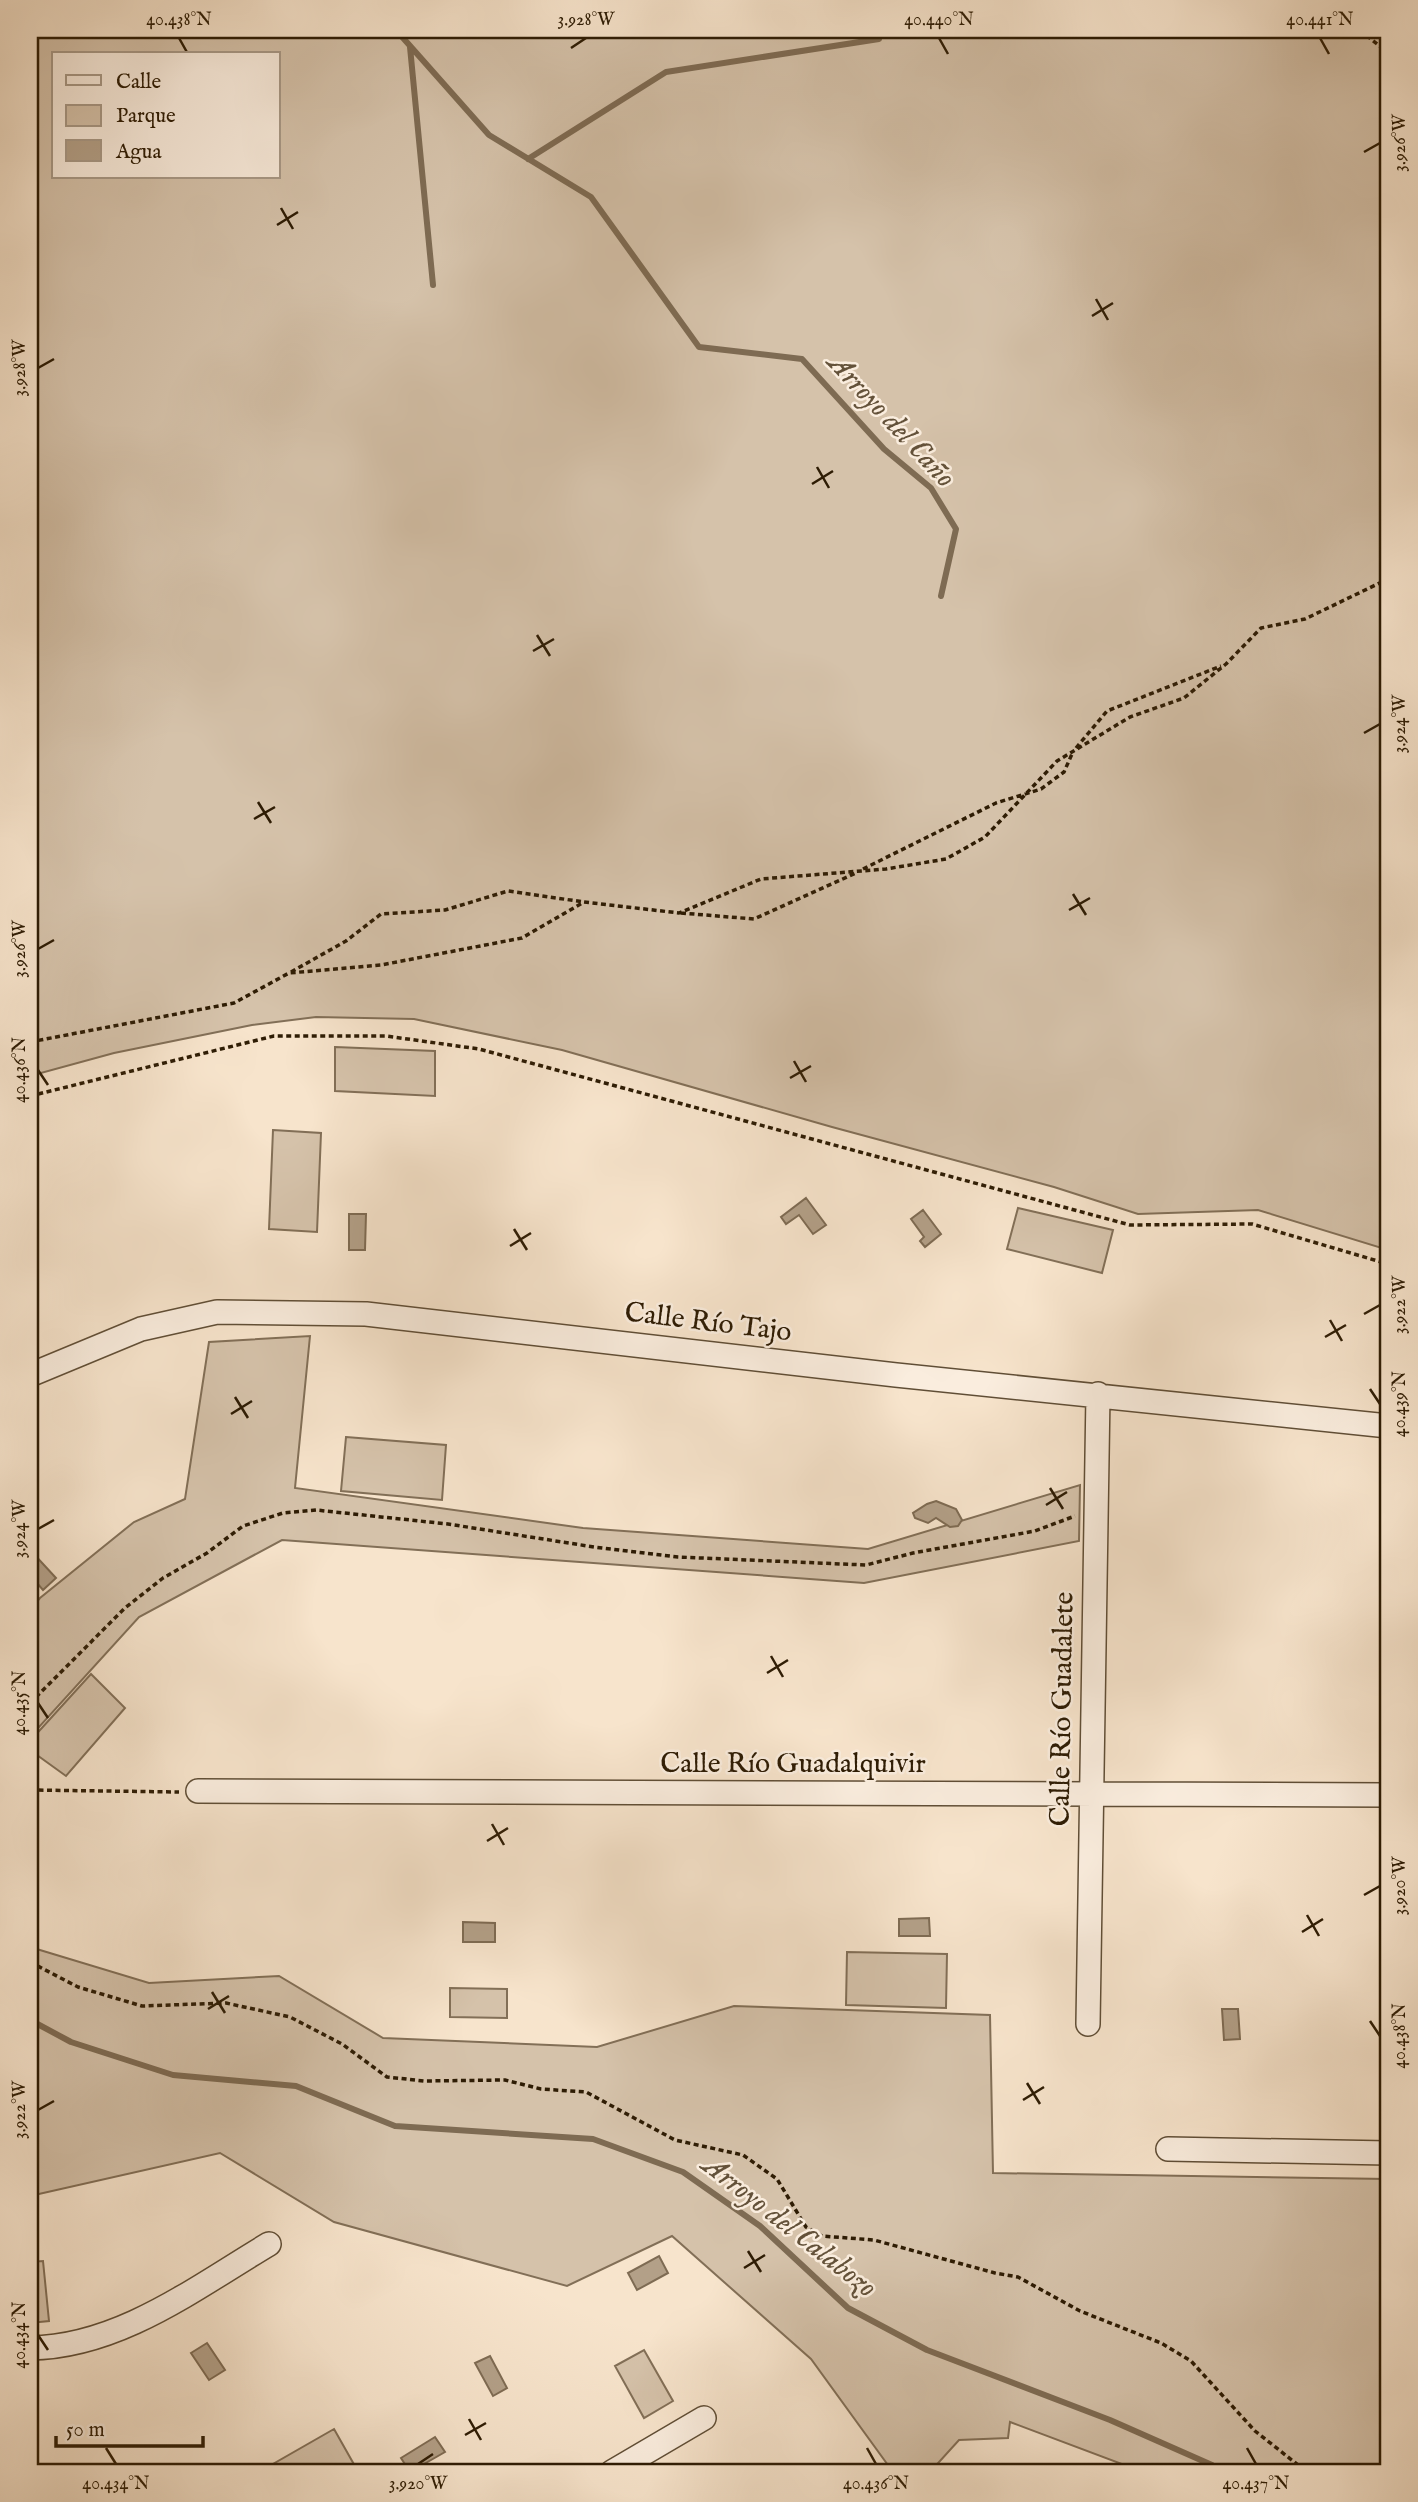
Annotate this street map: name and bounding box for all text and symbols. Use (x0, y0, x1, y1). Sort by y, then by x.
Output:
text: 40.438°N (146, 9, 212, 32)
text: 3.928°W (558, 9, 615, 32)
text: 40.440°N (904, 9, 974, 32)
text: 40.441°N (1286, 9, 1354, 32)
legend (52, 52, 280, 178)
text: Calle (116, 69, 161, 96)
text: Parque (116, 103, 176, 130)
text: 3.926°W (1389, 113, 1412, 172)
text: Agua (115, 139, 162, 166)
text: 3.928°W (9, 339, 32, 396)
water label: Arroyo del Caño (817, 343, 963, 497)
text: 3.924°W (1389, 694, 1412, 753)
text: 3.926°W (9, 919, 32, 978)
text: 40.436°N (9, 1037, 32, 1103)
text: 3.922°W (1389, 1275, 1412, 1334)
street label: Calle Río Tajo (622, 1295, 794, 1351)
text: 40.439°N (1389, 1370, 1412, 1437)
text: 3.924°W (9, 1499, 32, 1558)
street label: Calle Río Guadalete (1043, 1591, 1083, 1827)
text: 40.435°N (9, 1670, 32, 1736)
street label: Calle Río Guadalquivir (660, 1747, 926, 1782)
text: 3.920°W (1389, 1856, 1412, 1915)
text: 40.438°N (1389, 2003, 1412, 2069)
text: 3.922°W (9, 2080, 32, 2139)
water label: Arroyo del Calabozo (692, 2145, 884, 2307)
text: 40.434°N (9, 2301, 32, 2369)
scale bar (56, 2404, 203, 2448)
text: 50 m (66, 2417, 105, 2444)
text: 40.434°N (82, 2473, 150, 2496)
text: 3.920°W (389, 2473, 448, 2496)
text: 40.436°N (843, 2473, 909, 2496)
text: 40.437°N (1223, 2473, 1290, 2496)

